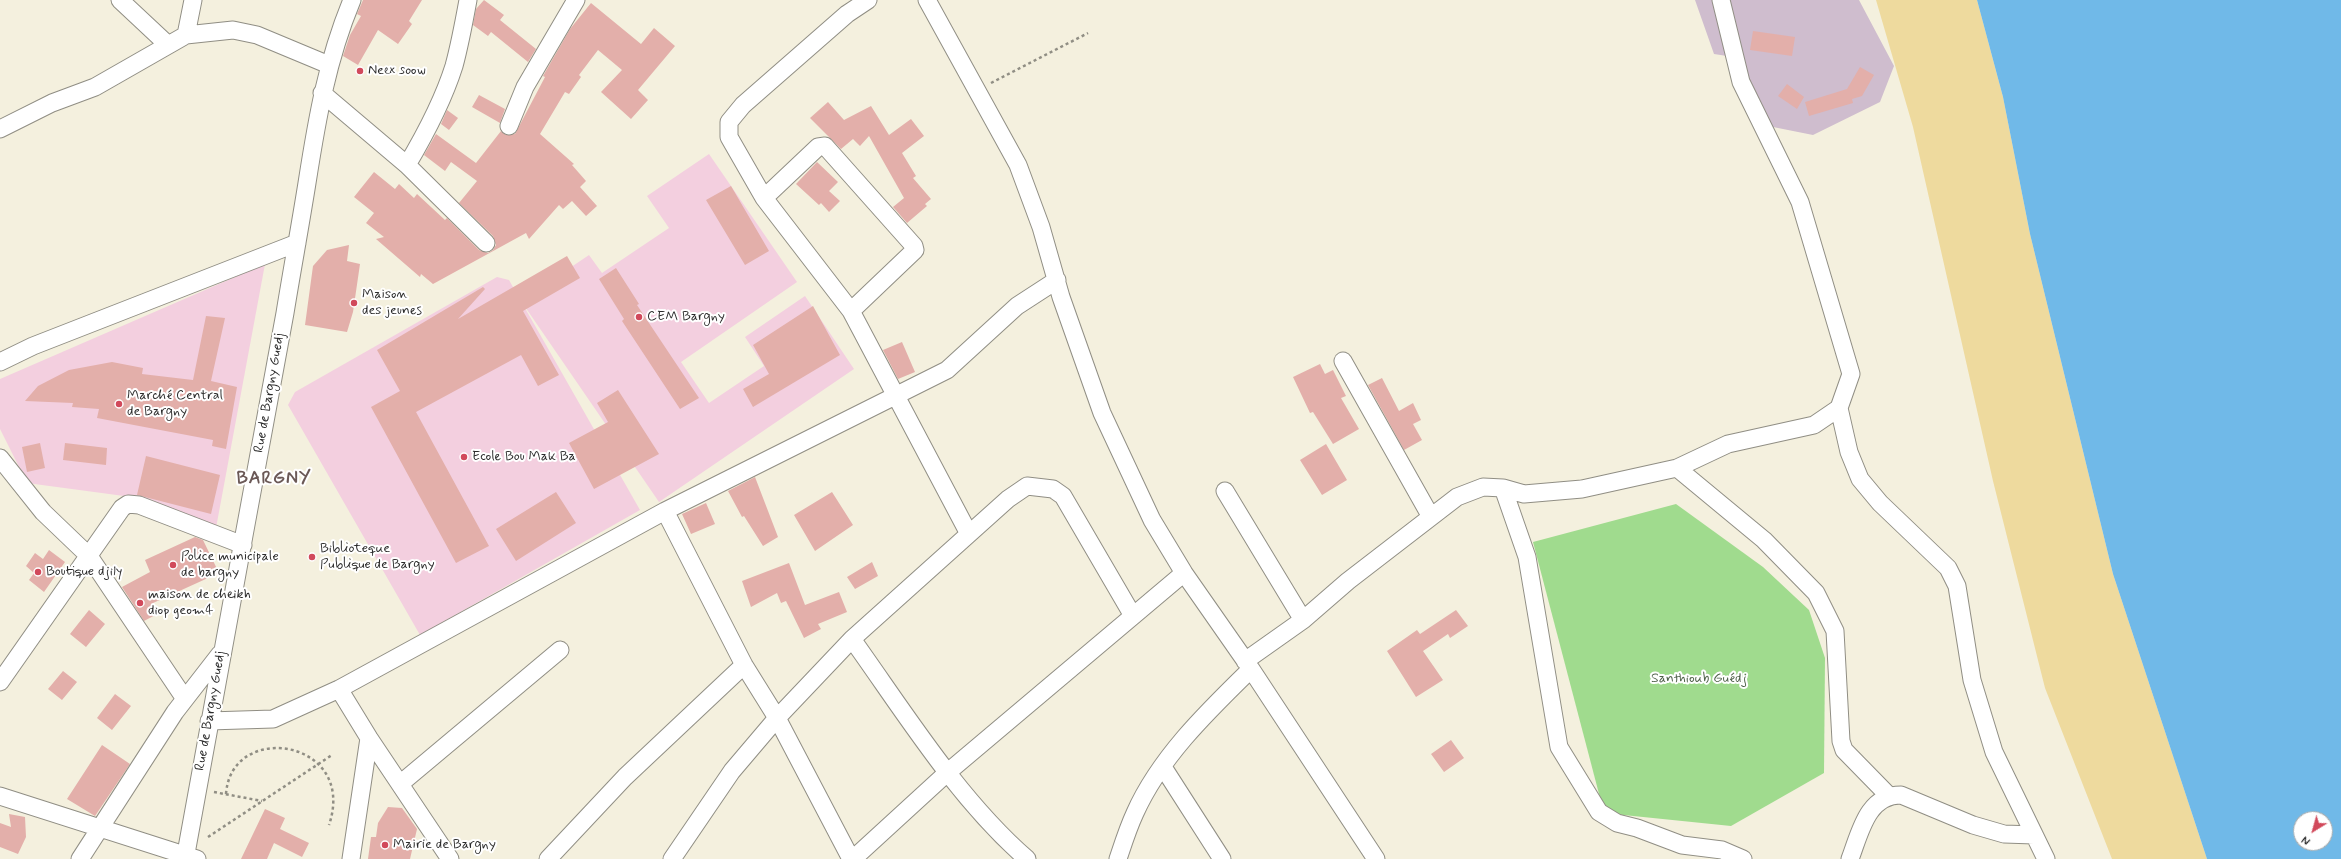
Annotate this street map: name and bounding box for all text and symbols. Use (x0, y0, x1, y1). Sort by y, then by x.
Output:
place label: Neex soow (368, 63, 426, 79)
marker: Neex soow (355, 66, 365, 76)
place label: Maison des jeunes (362, 287, 422, 320)
marker: Maison des jeunes (349, 298, 359, 308)
place label: CEM Bargny (647, 309, 725, 325)
marker: CEM Bargny (634, 312, 644, 322)
street label: Rue de Bargny Guedj (251, 332, 289, 454)
place label: Marché Central de Bargny (127, 388, 223, 420)
marker: Marché Central de Bargny (114, 399, 124, 409)
place label: Ecole Bou Mak Ba (472, 449, 576, 465)
marker: Ecole Bou Mak Ba (459, 452, 469, 462)
district label: BARGNY (237, 468, 311, 490)
place label: Biblioteque Publique de Bargny (320, 541, 435, 574)
place label: Police municipale de bargny (181, 549, 279, 582)
marker: Biblioteque Publique de Bargny (307, 552, 317, 562)
marker: Police municipale de bargny (168, 560, 178, 570)
place label: Boutique djily (46, 564, 122, 580)
marker: Boutique djily (33, 567, 43, 577)
place label: maison de cheikh diop geom4 (148, 587, 251, 620)
marker: maison de cheikh diop geom4 (135, 598, 145, 608)
street label: Rue de Bargny Guedj (192, 650, 230, 772)
park label: Santhioub Guédj (1651, 671, 1747, 687)
north arrow (2293, 811, 2333, 851)
text: N (2299, 832, 2314, 848)
place label: Mairie de Bargny (393, 837, 496, 853)
marker: Mairie de Bargny (380, 840, 390, 850)

